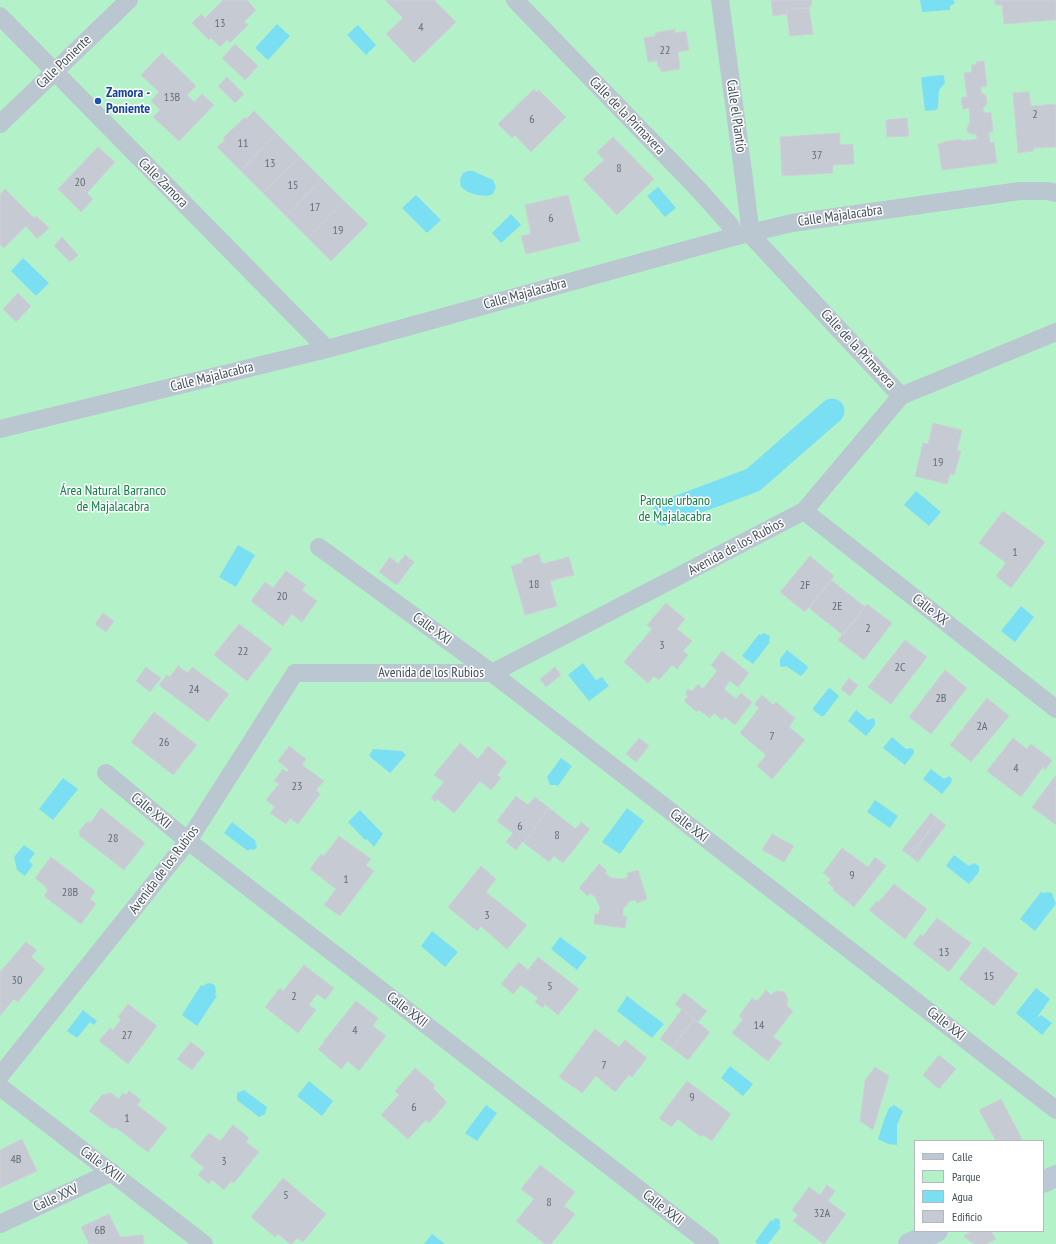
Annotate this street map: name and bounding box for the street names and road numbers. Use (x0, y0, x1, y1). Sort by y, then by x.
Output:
street label: Calle Poniente (33, 32, 95, 92)
street label: Calle de la Primavera (586, 74, 668, 158)
street label: Calle el Plantío (723, 79, 749, 153)
street label: Calle Zamora (135, 155, 191, 211)
street label: Calle Majalacabra (797, 202, 883, 230)
street label: Calle Majalacabra (482, 275, 568, 313)
street label: Calle de la Primavera (817, 306, 899, 392)
street label: Calle Majalacabra (169, 359, 255, 395)
street label: Avenida de los Rubios (685, 515, 787, 579)
street label: Calle XX (909, 591, 951, 629)
street label: Calle XXI (409, 609, 455, 649)
street label: Avenida de los Rubios (378, 665, 484, 681)
street label: Calle XXII (127, 789, 175, 833)
street label: Calle XXI (666, 806, 712, 846)
street label: Avenida de los Rubios (125, 823, 203, 917)
street label: Calle XXII (383, 989, 431, 1031)
street label: Calle XXI (923, 1004, 969, 1044)
street label: Calle XXIII (77, 1143, 127, 1187)
street label: Calle XXV (31, 1180, 81, 1216)
street label: Calle XXII (639, 1187, 687, 1229)

